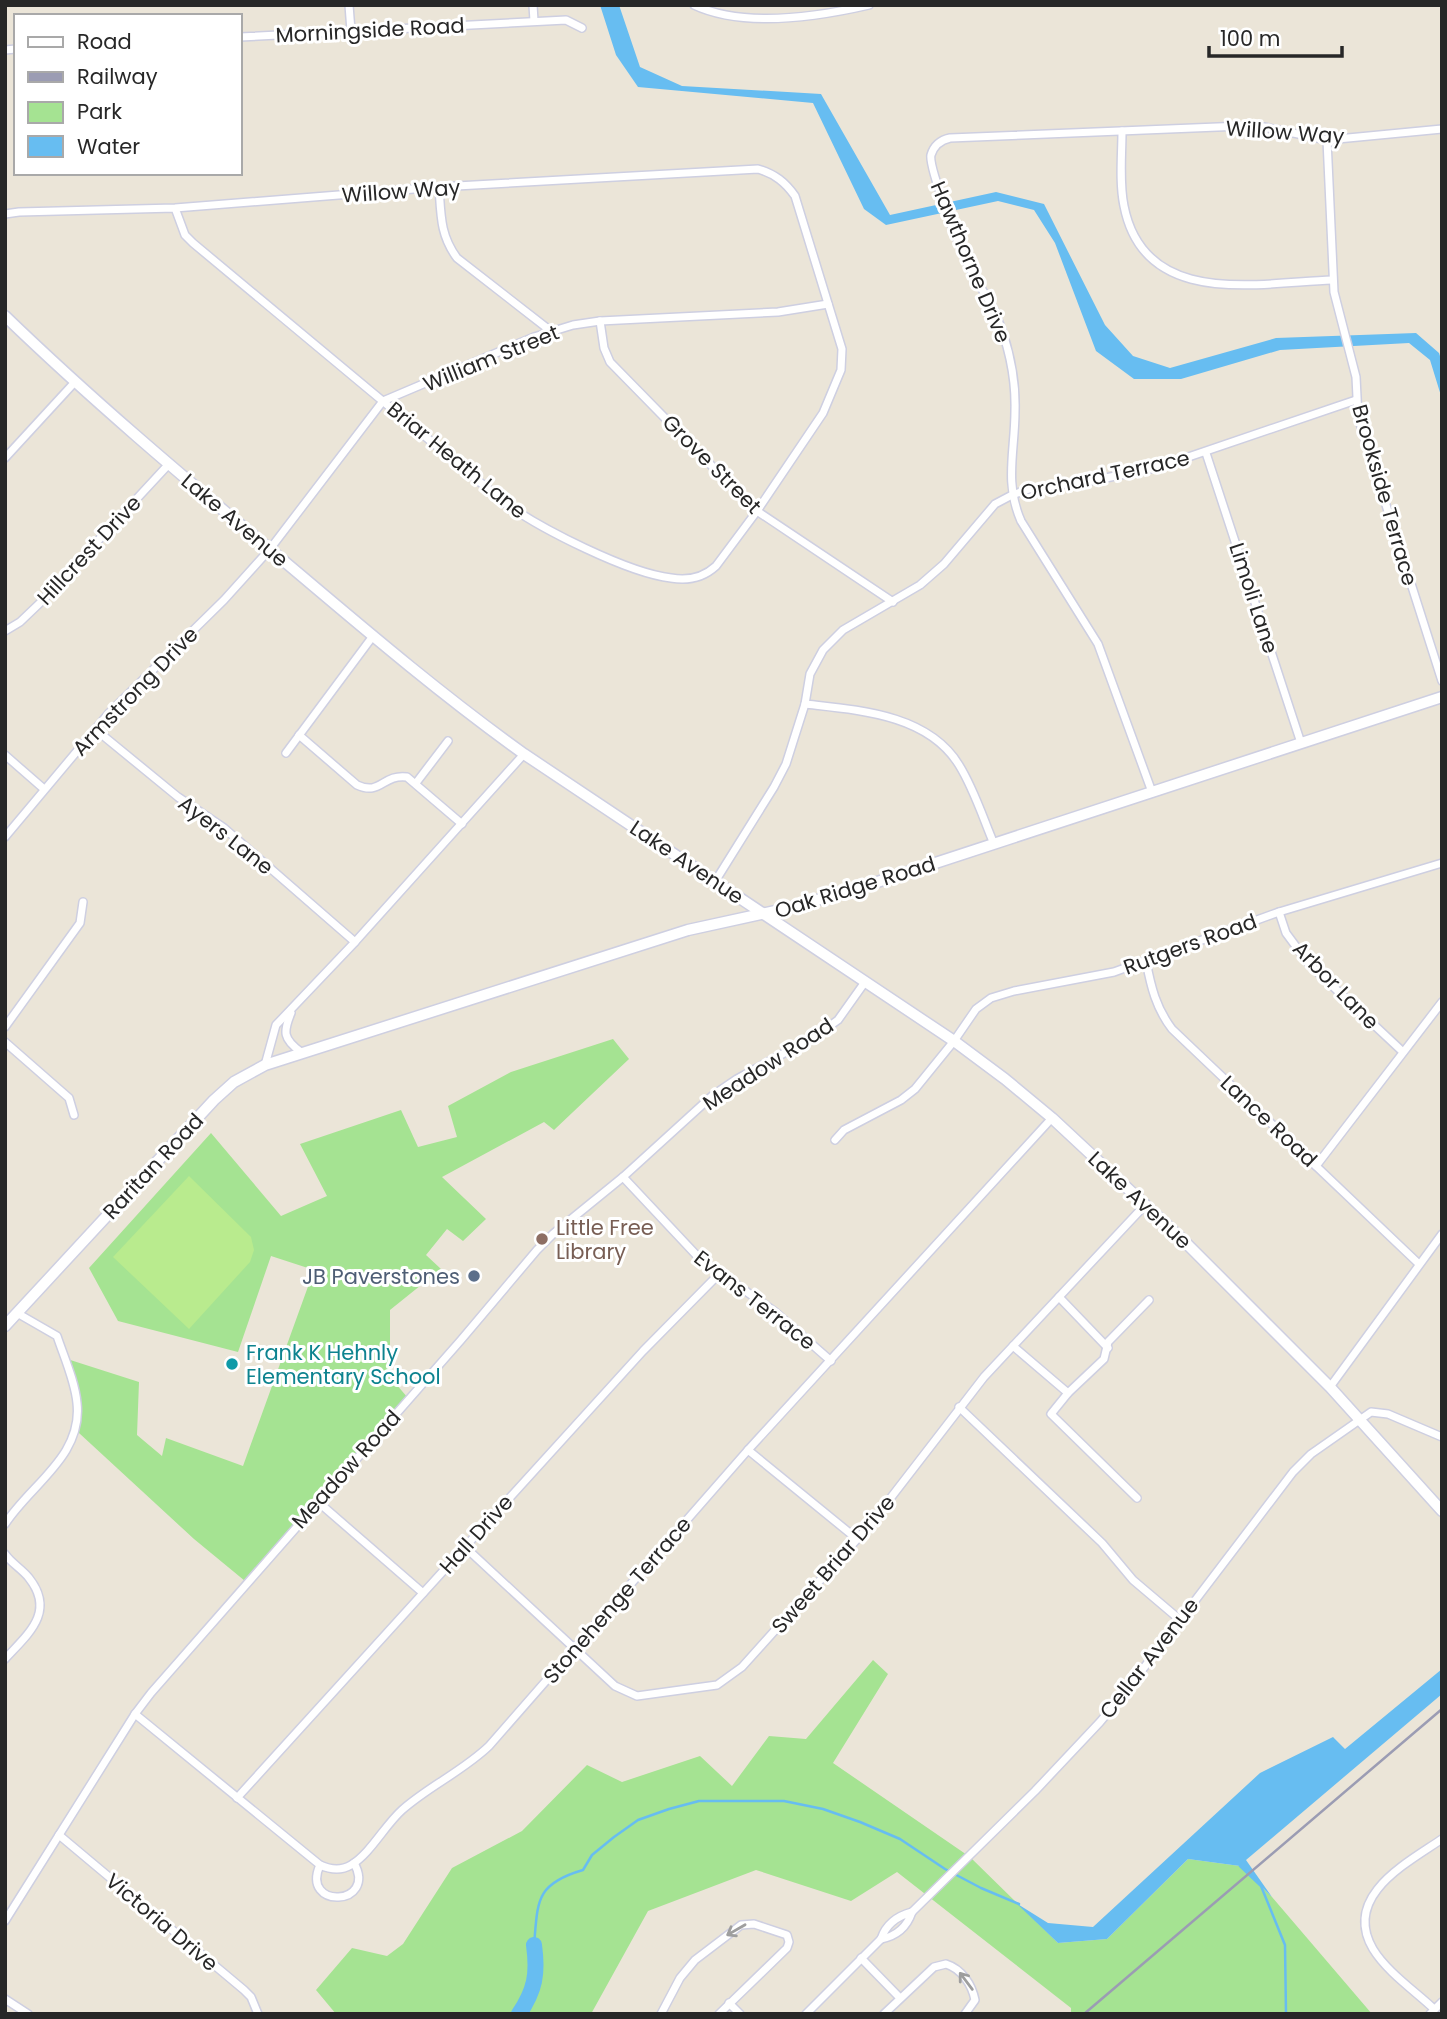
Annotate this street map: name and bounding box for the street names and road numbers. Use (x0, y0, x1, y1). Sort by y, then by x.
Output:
street label: Morningside Road (275, 11, 465, 49)
street label: Willow Way (1225, 113, 1345, 151)
street label: Willow Way (341, 172, 461, 210)
street label: Hawthorne Drive (924, 177, 1018, 347)
street label: William Street (419, 318, 563, 398)
street label: Briar Heath Lane (381, 395, 533, 525)
street label: Brookside Terrace (1345, 401, 1425, 589)
street label: Grove Street (656, 408, 768, 520)
street label: Orchard Terrace (1018, 443, 1192, 507)
street label: Lake Avenue (175, 467, 295, 573)
street label: Hillcrest Drive (30, 489, 148, 611)
street label: Limoli Lane (1222, 539, 1286, 657)
street label: Armstrong Drive (66, 620, 204, 762)
street label: Ayers Lane (172, 789, 280, 881)
street label: Lake Avenue (624, 813, 750, 911)
street label: Oak Ridge Road (771, 849, 939, 925)
street label: Rutgers Road (1119, 906, 1261, 982)
street label: Arbor Lane (1286, 934, 1386, 1036)
street label: Meadow Road (697, 1011, 839, 1117)
street label: Lance Road (1214, 1069, 1324, 1173)
street label: Raritan Road (96, 1107, 210, 1225)
street label: Lake Avenue (1082, 1145, 1198, 1255)
street label: Evans Terrace (688, 1243, 822, 1357)
street label: Meadow Road (285, 1403, 407, 1535)
street label: Hall Drive (433, 1488, 519, 1580)
street label: Sweet Briar Drive (765, 1488, 901, 1640)
street label: Stonehenge Terrace (536, 1510, 698, 1690)
street label: Cellar Avenue (1093, 1592, 1205, 1724)
street label: Victoria Drive (100, 1866, 224, 1978)

